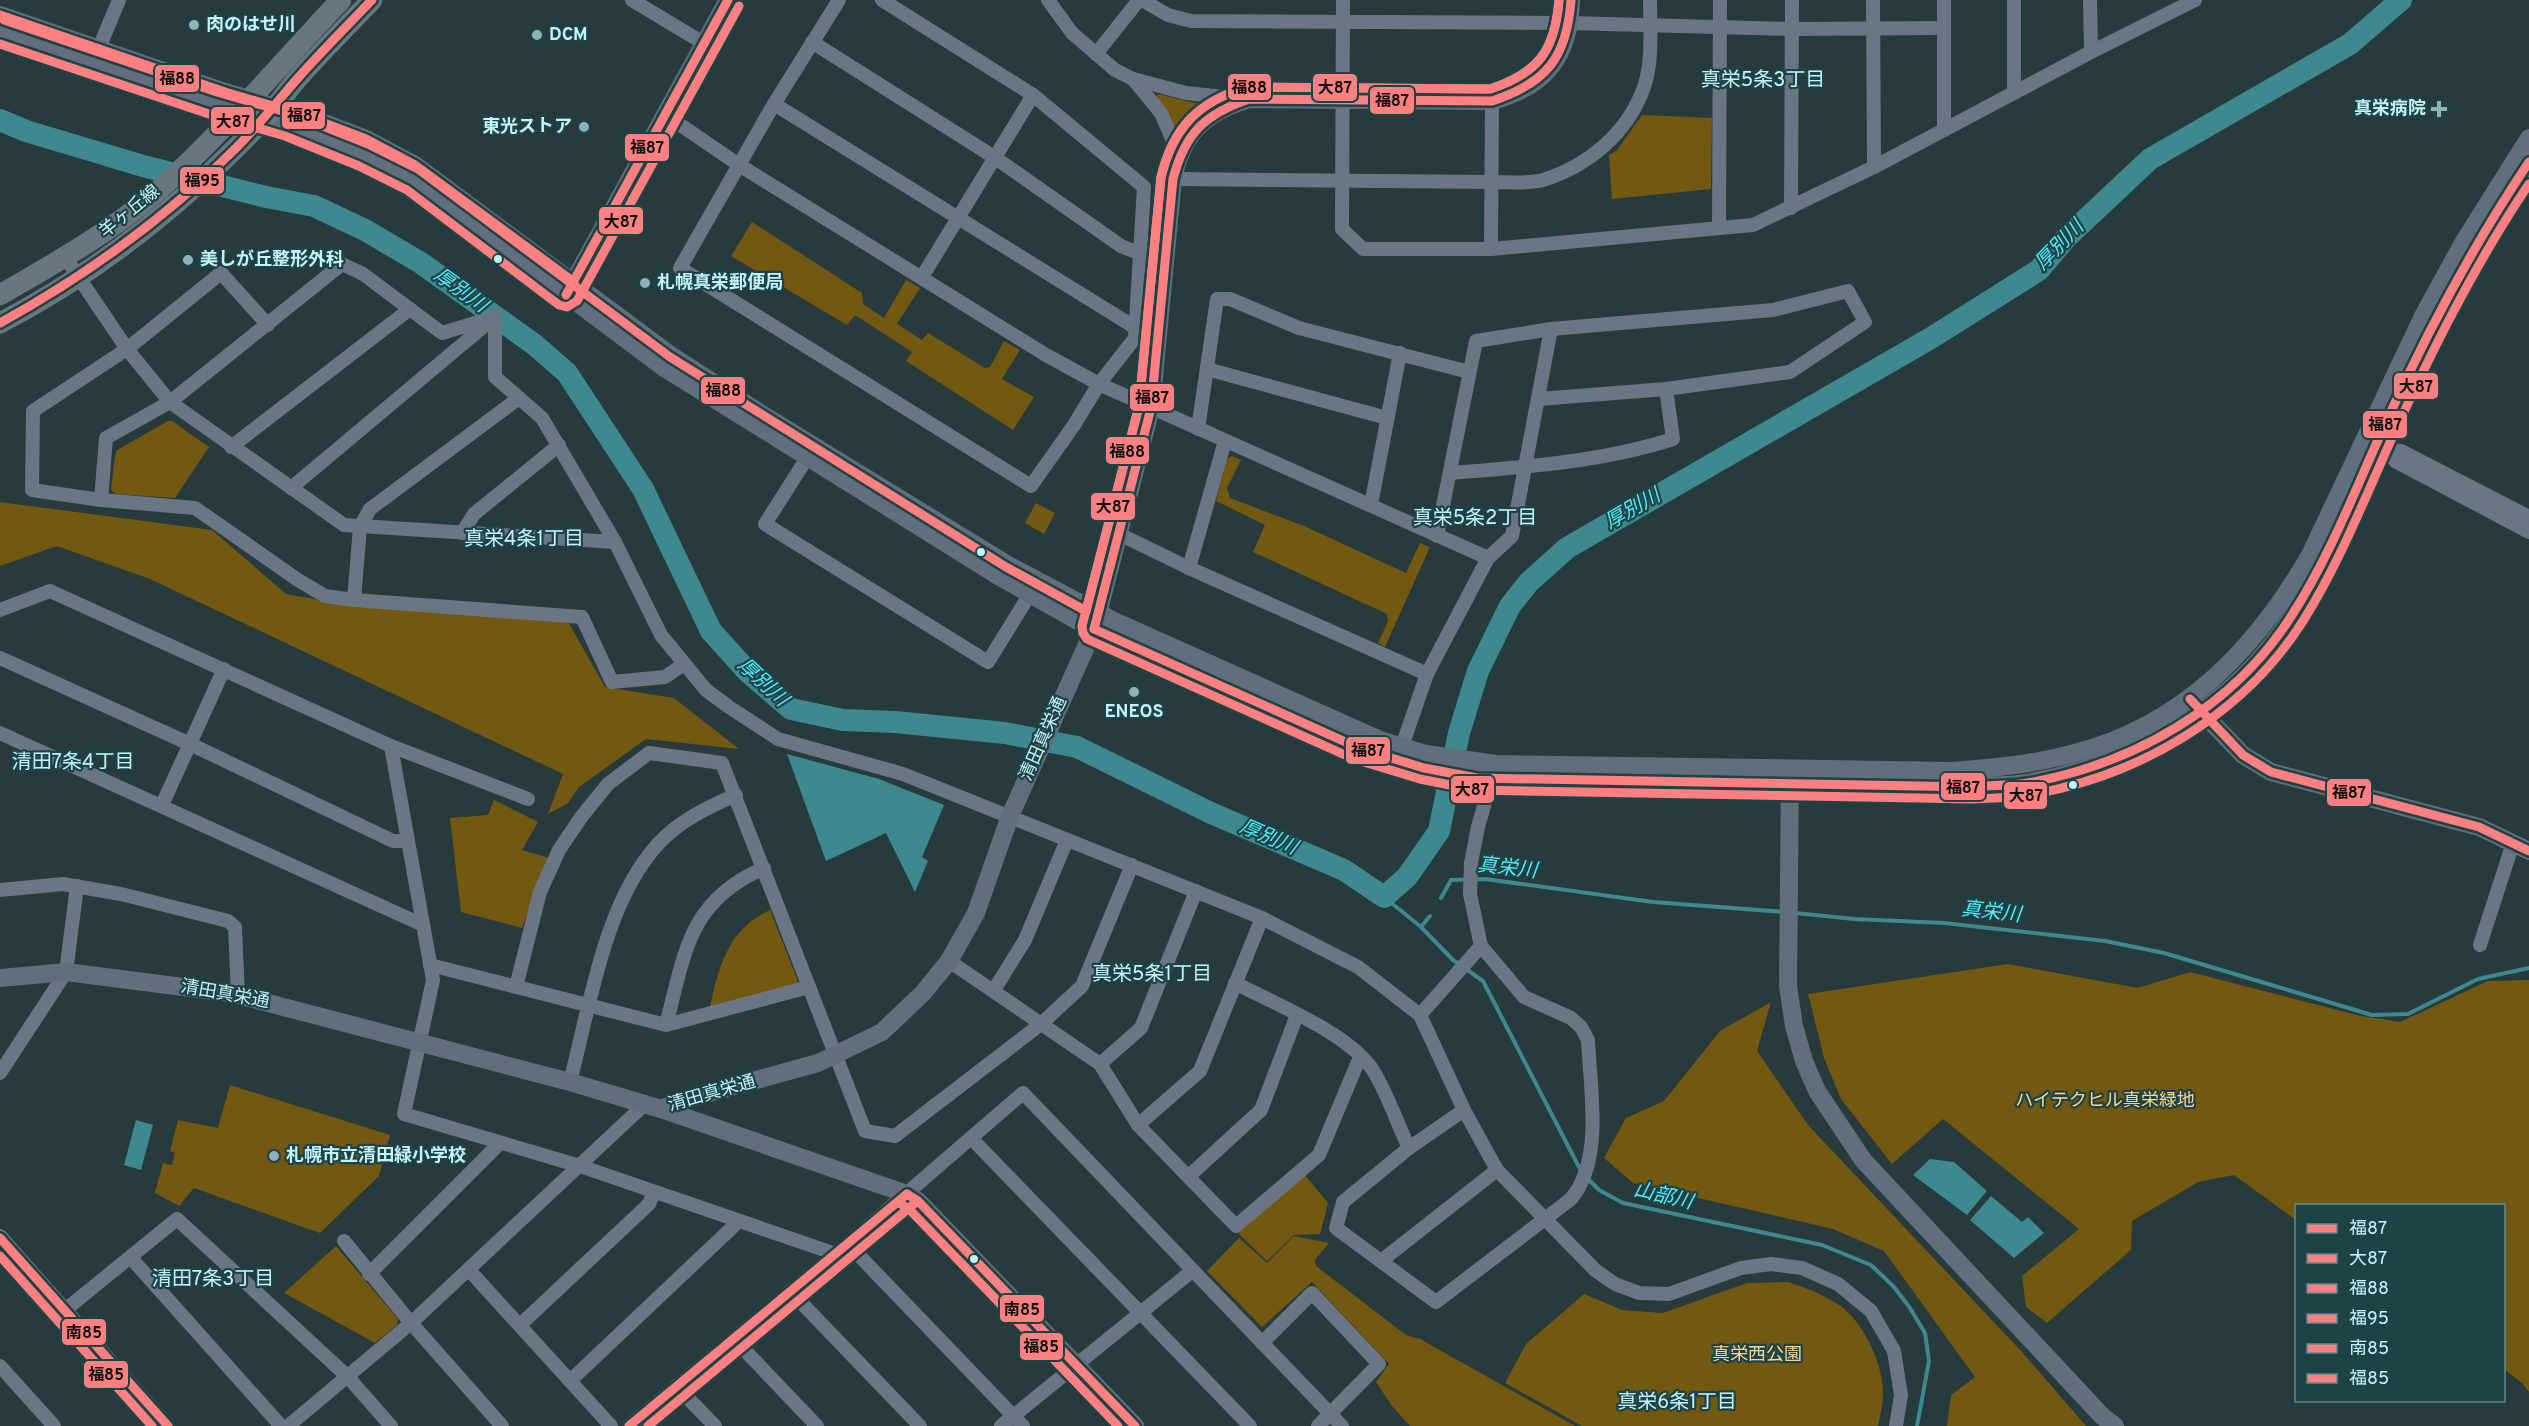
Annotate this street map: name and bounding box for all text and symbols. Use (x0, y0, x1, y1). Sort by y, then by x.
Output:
place label: 肉のはせ川 (206, 14, 296, 37)
marker: 肉のはせ川 (187, 18, 201, 32)
place label: DCM (549, 24, 588, 47)
marker: DCM (530, 28, 544, 42)
line badge: 福88 (154, 64, 200, 93)
district label: 真栄5条3丁目 (1701, 68, 1825, 94)
text: 福88 (159, 70, 195, 90)
line badge: 福88 (1227, 73, 1272, 101)
line badge: 大87 (1312, 73, 1358, 102)
text: 福88 (1231, 79, 1267, 99)
text: 大87 (1318, 79, 1352, 99)
line badge: 福87 (1369, 86, 1415, 115)
text: 福87 (1375, 92, 1409, 112)
place label: 真栄病院 (2354, 98, 2426, 121)
marker: 真栄病院 (2430, 100, 2448, 118)
line badge: 福87 (281, 101, 326, 130)
line badge: 大87 (210, 106, 255, 135)
text: 福87 (287, 107, 321, 127)
text: 大87 (216, 113, 250, 133)
place label: 東光ストア (482, 116, 572, 139)
marker: 東光ストア (577, 120, 591, 134)
line badge: 福87 (624, 133, 670, 162)
text: 福87 (630, 139, 664, 159)
line badge: 福95 (179, 166, 225, 195)
text: 福95 (184, 172, 220, 192)
street label: 羊ヶ丘線 (95, 180, 165, 244)
line badge: 大87 (598, 206, 644, 235)
text: 大87 (604, 213, 638, 233)
water label: 厚別川 (2030, 214, 2092, 277)
place label: 美しが丘整形外科 (200, 249, 344, 272)
marker: 美しが丘整形外科 (181, 253, 195, 267)
unlabelled marker (492, 253, 504, 265)
water label: 厚別川 (428, 263, 494, 320)
place label: 札幌真栄郵便局 (657, 272, 783, 295)
marker: 札幌真栄郵便局 (638, 276, 652, 290)
line badge: 大87 (2393, 372, 2439, 400)
line badge: 福88 (700, 376, 746, 405)
text: 大87 (2399, 378, 2433, 398)
text: 福88 (705, 382, 741, 402)
line badge: 福87 (1129, 383, 1175, 412)
text: 福87 (1135, 389, 1169, 409)
line badge: 福87 (2362, 410, 2408, 439)
text: 福87 (2368, 416, 2402, 436)
line badge: 福88 (1105, 436, 1150, 465)
text: 福88 (1109, 443, 1145, 463)
water label: 厚別川 (1601, 483, 1667, 536)
line badge: 大87 (1090, 492, 1136, 521)
text: 大87 (1096, 498, 1130, 518)
district label: 真栄5条2丁目 (1413, 506, 1537, 532)
district label: 真栄4条1丁目 (464, 527, 584, 553)
unlabelled marker (975, 546, 987, 558)
water label: 厚別川 (731, 653, 794, 714)
marker: ENEOS (1127, 685, 1141, 699)
street label: 清田真栄通 (1015, 693, 1073, 785)
place label: ENEOS (1104, 701, 1164, 724)
line badge: 福87 (1345, 736, 1391, 765)
text: 福87 (1351, 742, 1385, 762)
district label: 清田7条4丁目 (12, 750, 134, 776)
line badge: 福87 (1940, 772, 1986, 801)
line badge: 大87 (1450, 775, 1495, 804)
line badge: 福87 (2326, 778, 2372, 807)
text: 福87 (1946, 779, 1980, 799)
unlabelled marker (2067, 779, 2079, 791)
text: 大87 (1455, 781, 1489, 801)
line badge: 大87 (2003, 781, 2048, 810)
text: 福87 (2332, 784, 2366, 804)
text: 大87 (2009, 787, 2043, 807)
water label: 厚別川 (1235, 814, 1303, 862)
water label: 真栄川 (1476, 853, 1540, 885)
water label: 真栄川 (1960, 897, 2024, 929)
district label: 真栄5条1丁目 (1092, 962, 1212, 988)
street label: 清田真栄通 (179, 976, 271, 1014)
street label: 清田真栄通 (666, 1071, 758, 1117)
park label: ハイテクヒル真栄緑地 (2015, 1090, 2195, 1113)
place label: 札幌市立清田緑小学校 (286, 1145, 466, 1168)
marker: 札幌市立清田緑小学校 (267, 1149, 281, 1163)
water label: 山部川 (1631, 1178, 1697, 1217)
legend (2295, 1204, 2505, 1402)
text: 福87 (2349, 1218, 2387, 1241)
text: 大87 (2349, 1248, 2387, 1271)
unlabelled marker (968, 1253, 980, 1265)
district label: 清田7条3丁目 (152, 1267, 274, 1293)
text: 福88 (2349, 1278, 2389, 1301)
line badge: 南85 (999, 1294, 1045, 1323)
text: 南85 (1004, 1301, 1040, 1321)
text: 福95 (2349, 1308, 2389, 1331)
line badge: 南85 (61, 1318, 107, 1346)
text: 南85 (66, 1324, 102, 1344)
line badge: 福85 (1019, 1332, 1064, 1361)
text: 福85 (1023, 1338, 1059, 1358)
text: 南85 (2349, 1338, 2389, 1361)
park label: 真栄西公園 (1712, 1344, 1802, 1367)
line badge: 福85 (83, 1360, 129, 1389)
text: 福85 (88, 1366, 124, 1386)
text: 福85 (2349, 1368, 2389, 1391)
district label: 真栄6条1丁目 (1617, 1390, 1737, 1416)

